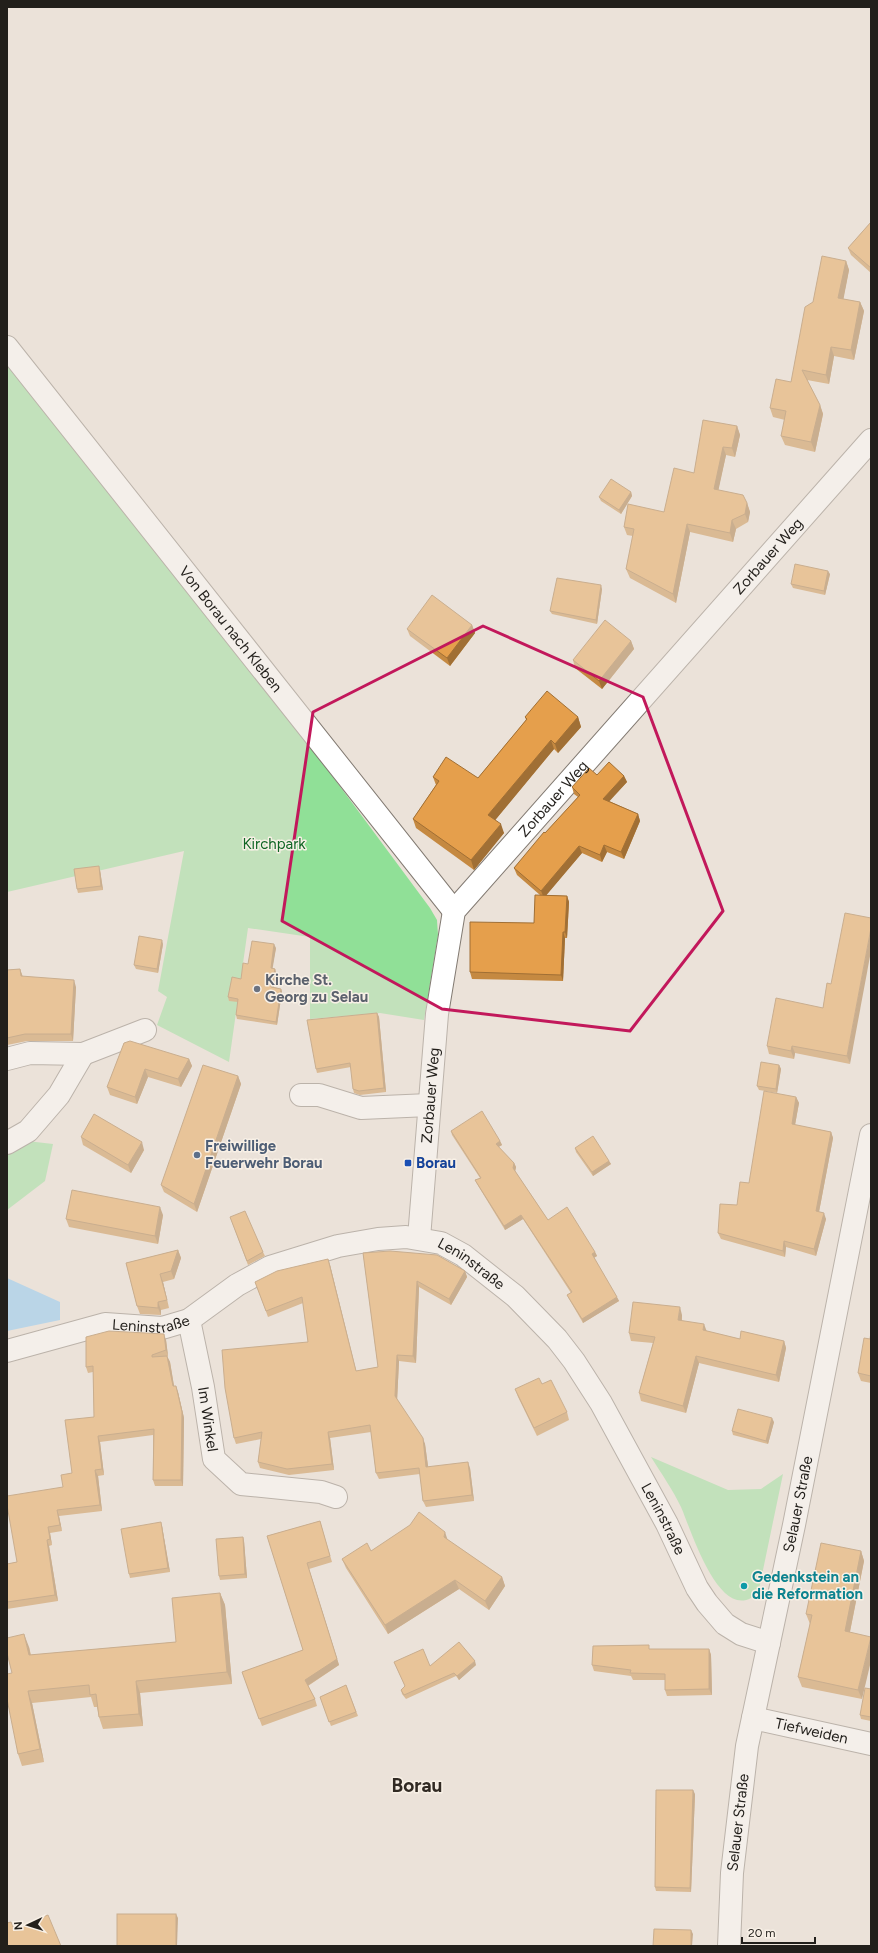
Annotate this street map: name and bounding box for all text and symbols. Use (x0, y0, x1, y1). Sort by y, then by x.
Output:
street label: Zorbauer Weg (730, 514, 807, 598)
street label: Von Borau nach Kleben (175, 563, 286, 696)
street label: Zorbauer Weg (515, 757, 592, 841)
park label: Kirchpark (242, 835, 306, 853)
place label: Kirche St. Georg zu Selau (265, 971, 368, 1006)
marker: Kirche St. Georg zu Selau (252, 984, 262, 994)
street label: Zorbauer Weg (418, 1047, 443, 1144)
place label: Freiwillige Feuerwehr Borau (205, 1137, 323, 1172)
marker: Freiwillige Feuerwehr Borau (192, 1150, 202, 1160)
place label: Borau (416, 1154, 456, 1172)
marker: Borau (403, 1158, 413, 1168)
street label: Leninstraße (435, 1234, 508, 1294)
street label: Leninstraße (112, 1311, 192, 1337)
street label: Im Winkel (194, 1385, 222, 1453)
street label: Selauer Straße (779, 1454, 816, 1554)
street label: Leninstraße (637, 1480, 689, 1558)
place label: Gedenkstein an die Reformation (752, 1568, 863, 1603)
marker: Gedenkstein an die Reformation (739, 1581, 749, 1591)
street label: Tiefweiden (773, 1714, 850, 1748)
street label: Selauer Straße (723, 1773, 753, 1872)
district label: Borau (392, 1774, 442, 1797)
north arrow (8, 1905, 48, 1945)
scale bar (742, 1919, 815, 1945)
text: N (12, 1921, 25, 1930)
text: 20 m (748, 1926, 776, 1940)

